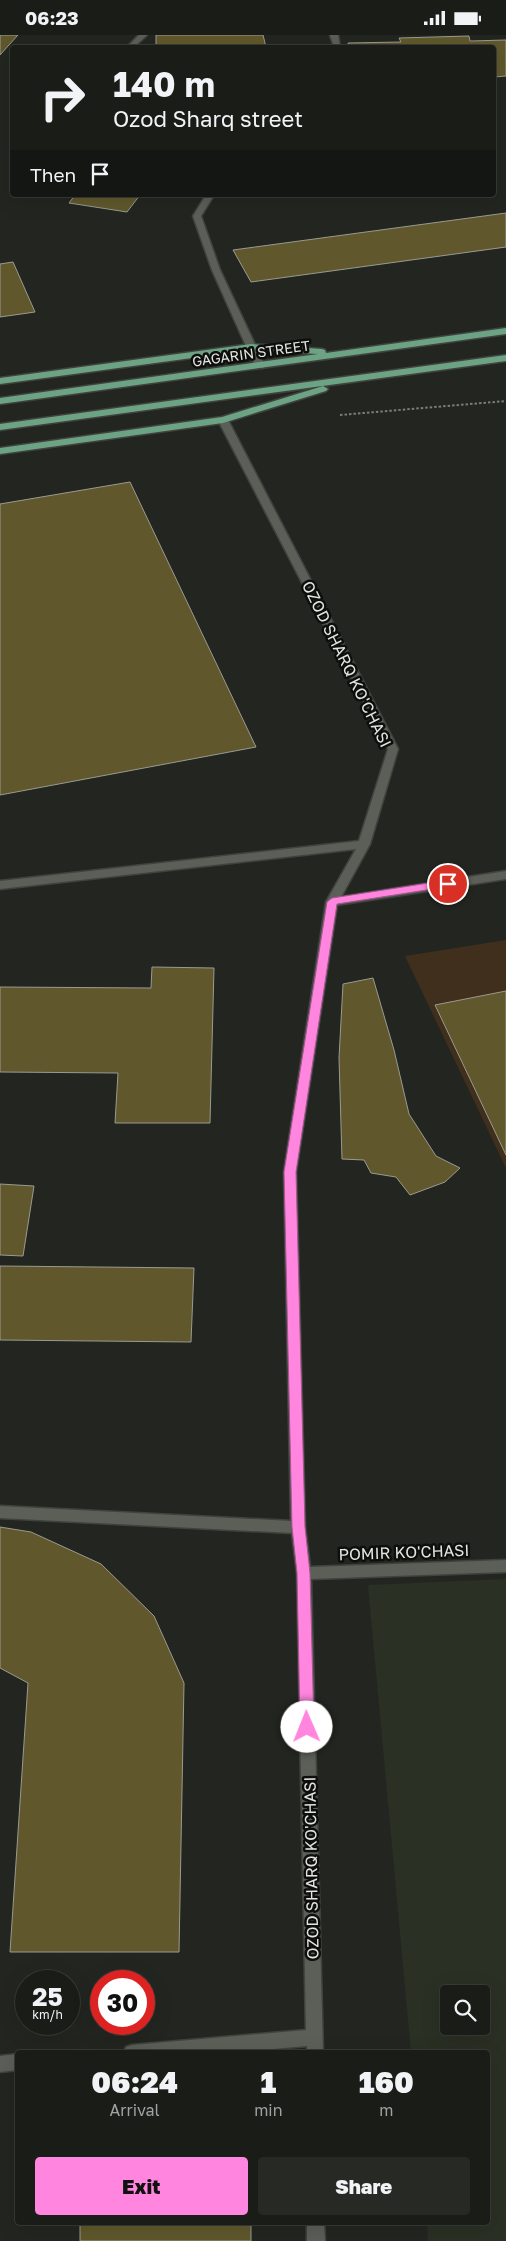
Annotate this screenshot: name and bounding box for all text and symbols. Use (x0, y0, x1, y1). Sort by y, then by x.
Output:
text: 06:23 (25, 6, 79, 29)
text: 140 m (113, 63, 215, 105)
icon: right (30, 65, 95, 130)
text: Ozod Sharq street (113, 105, 303, 132)
icon: arrive (86, 160, 114, 188)
text: Then (30, 163, 76, 186)
street label: GAGARIN STREET (191, 336, 311, 370)
street label: OZOD SHARQ KO'CHASI (298, 577, 396, 751)
pin (427, 863, 469, 905)
icon: arrive (434, 870, 462, 898)
street label: POMIR KO'CHASI (338, 1540, 470, 1564)
position arrow (280, 1700, 332, 1752)
street label: OZOD SHARQ KO'CHASI (299, 1776, 323, 1960)
speed limit sign: 30 (90, 1970, 155, 2035)
text: 25 (32, 1981, 63, 2012)
map controls (440, 1985, 490, 2035)
button: search (440, 1985, 490, 2035)
text: km/h (32, 2007, 63, 2022)
text: 06:24 (91, 2064, 178, 2100)
text: 1 (260, 2064, 276, 2100)
text: 160 (359, 2064, 414, 2100)
text: Arrival (110, 2100, 160, 2120)
text: min (254, 2100, 283, 2120)
text: m (379, 2100, 393, 2120)
button: Exit (35, 2157, 248, 2215)
button: Share (258, 2157, 470, 2215)

